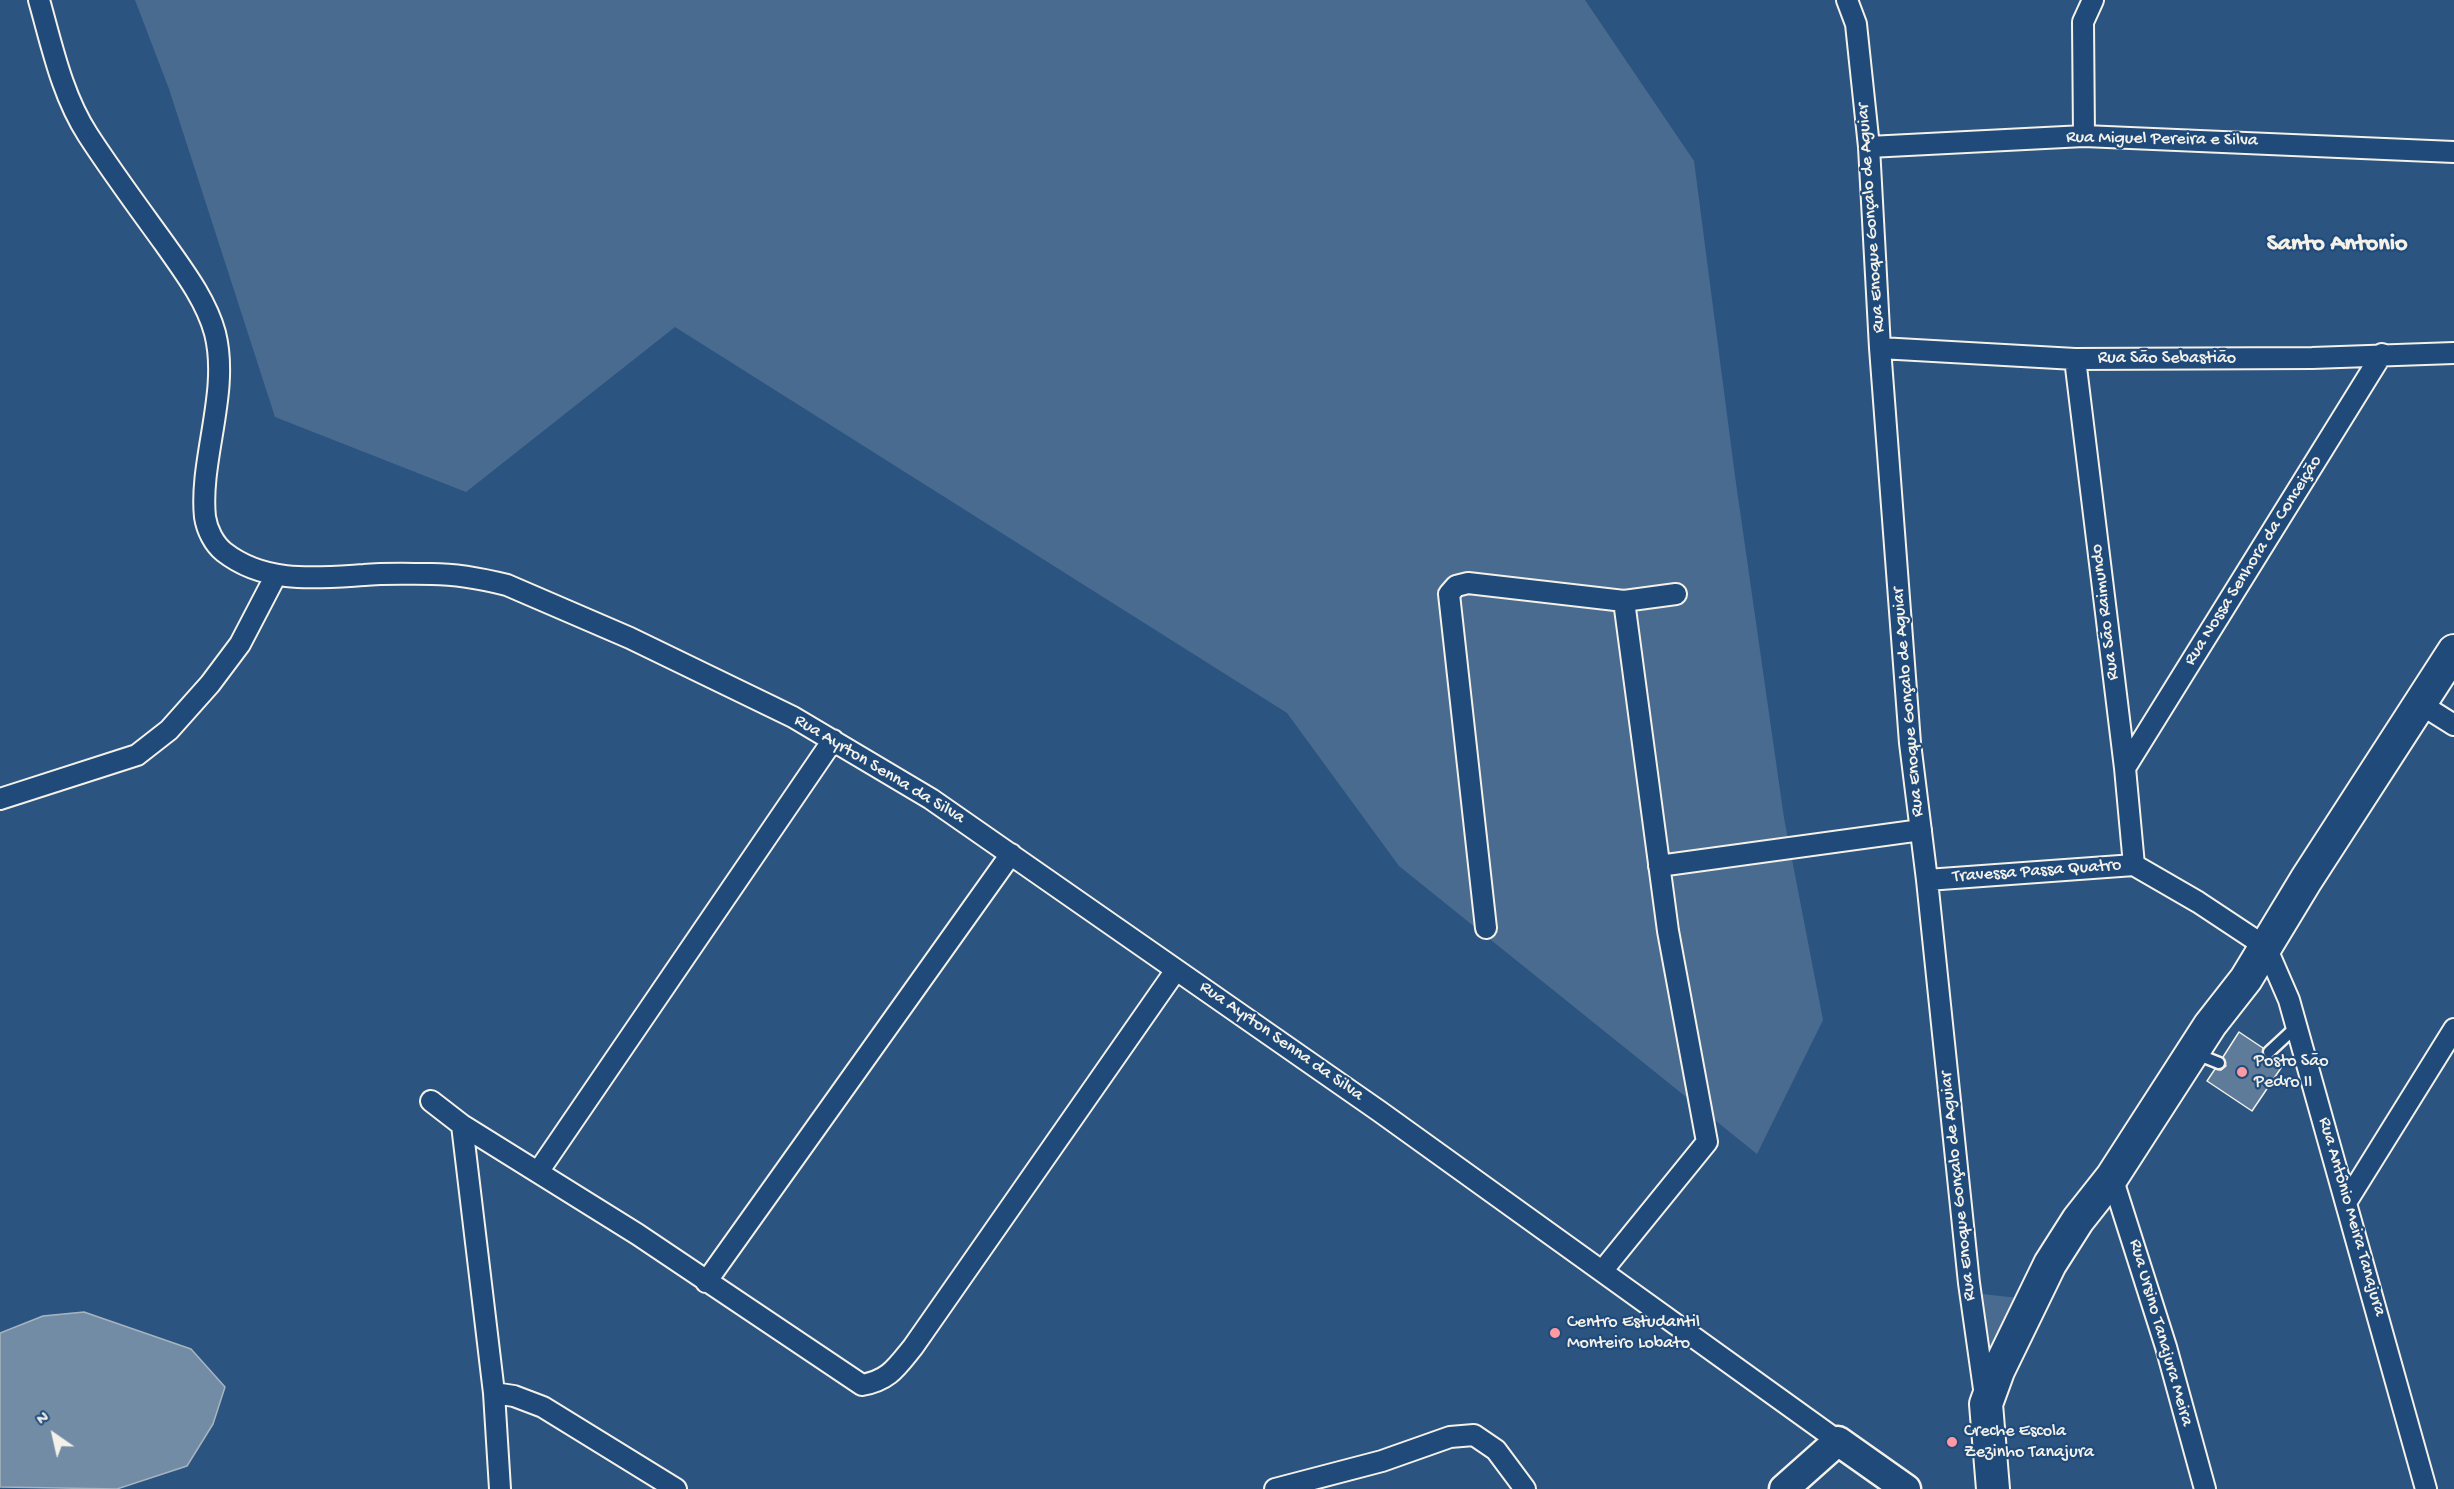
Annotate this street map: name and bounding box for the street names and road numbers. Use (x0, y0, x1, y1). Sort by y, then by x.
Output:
street label: Rua Enoque Gonçalo de Aguiar (1853, 102, 1891, 334)
street label: Rua Miguel Pereira e Silva (2066, 128, 2258, 152)
street label: Rua São Sebastião (2098, 348, 2236, 370)
street label: Rua Nossa Senhora da Conceição (2180, 452, 2328, 670)
street label: Rua São Raimundo (2087, 543, 2125, 681)
street label: Rua Enoque Gonçalo de Aguiar (1888, 586, 1930, 818)
street label: Rua Ayrton Senna da Silva (790, 710, 968, 830)
street label: Travessa Passa Quatro (1952, 855, 2122, 889)
street label: Rua Ayrton Senna da Silva (1195, 977, 1367, 1107)
street label: Rua Enoque Gonçalo de Aguiar (1936, 1070, 1982, 1302)
street label: Rua Antônio Meira Tanajura (2312, 1115, 2390, 1319)
street label: Rua Ursino Tanajura Meira (2123, 1237, 2197, 1429)

